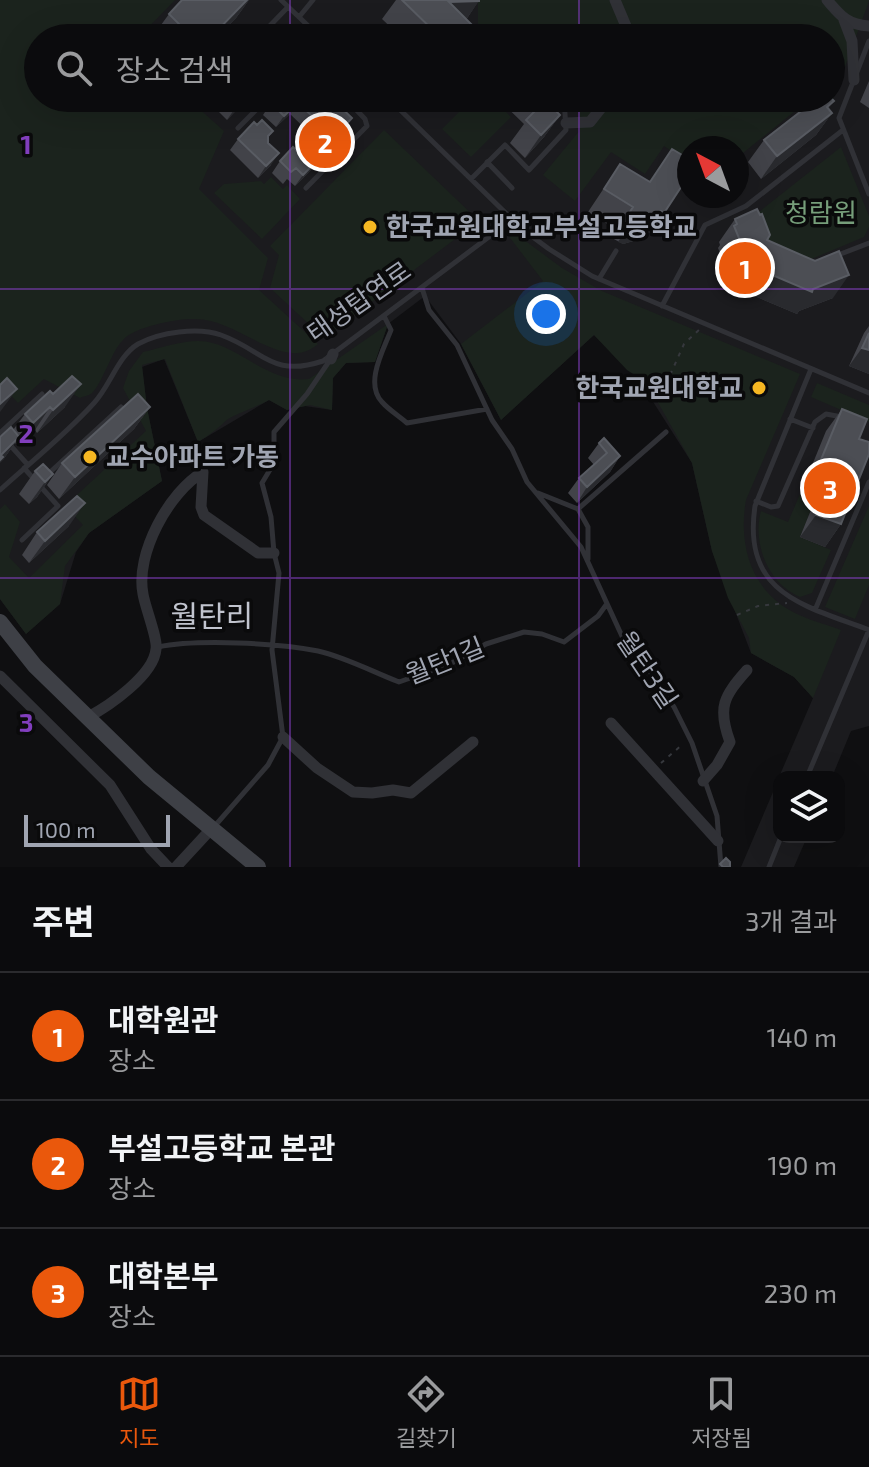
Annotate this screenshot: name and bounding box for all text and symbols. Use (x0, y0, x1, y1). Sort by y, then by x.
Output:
search box (24, 24, 845, 112)
icon: search (52, 46, 96, 90)
text: 장소 검색 (116, 51, 233, 87)
pin: 2 (299, 112, 351, 172)
text: 1 (20, 128, 32, 159)
north arrow (677, 136, 749, 208)
park label: 청람원 (785, 196, 857, 227)
place label: 한국교원대학교부설고등학교 (386, 210, 697, 241)
marker: 한국교원대학교부설고등학교 (361, 218, 379, 236)
pin: 1 (719, 238, 771, 298)
street label: 태성탑연로 (300, 254, 416, 348)
your location (526, 294, 566, 334)
place label: 한국교원대학교 (576, 371, 743, 402)
marker: 한국교원대학교 (750, 379, 768, 397)
text: 2 (18, 417, 34, 448)
place label: 교수아파트 가동 (106, 440, 279, 471)
marker: 교수아파트 가동 (81, 448, 99, 466)
pin: 3 (804, 458, 856, 518)
district label: 월탄리 (171, 597, 253, 633)
street label: 월탄3길 (611, 625, 685, 714)
street label: 월탄1길 (401, 630, 488, 689)
text: 3 (19, 706, 33, 737)
map controls (773, 771, 845, 843)
button: layers (773, 771, 845, 843)
scale bar (24, 811, 170, 847)
text: 100 m (36, 816, 95, 842)
text: 주변 (32, 900, 95, 941)
text: 3개 결과 (745, 905, 837, 936)
text: 대학원관 (108, 1001, 218, 1037)
text: 1 (52, 1021, 64, 1052)
text: 140 m (766, 1021, 837, 1052)
text: 장소 (108, 1044, 156, 1075)
text: 부설고등학교 본관 (108, 1129, 335, 1165)
text: 2 (50, 1149, 66, 1180)
text: 190 m (768, 1149, 837, 1180)
text: 장소 (108, 1172, 156, 1203)
text: 대학본부 (108, 1257, 218, 1293)
text: 3 (51, 1277, 65, 1308)
text: 230 m (764, 1277, 837, 1308)
text: 장소 (108, 1300, 156, 1331)
tab: 지도 (117, 1372, 161, 1452)
tab: 길찾기 (396, 1372, 456, 1452)
tab: 저장됨 (691, 1372, 752, 1452)

